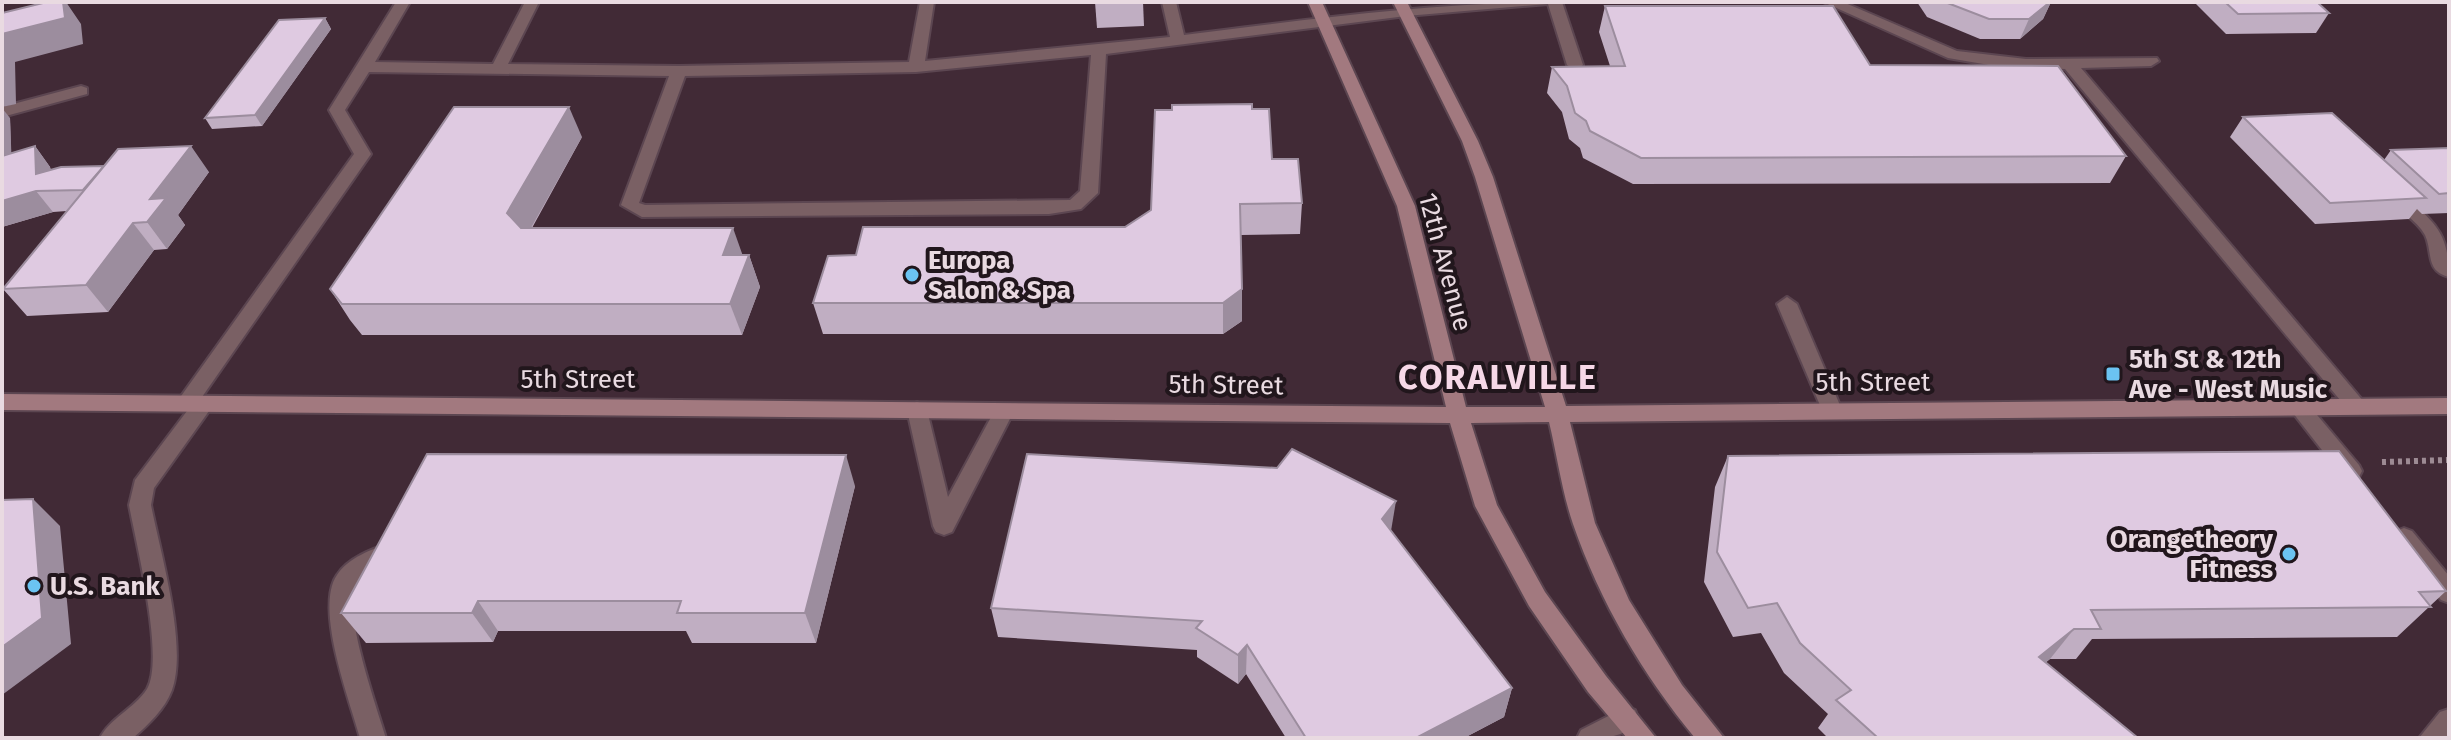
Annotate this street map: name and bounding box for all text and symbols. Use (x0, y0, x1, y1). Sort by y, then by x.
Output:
street label: 12th Avenue (1412, 189, 1478, 335)
place label: Europa Salon & Spa (928, 245, 1071, 306)
marker: Europa Salon & Spa (903, 266, 921, 284)
place label: 5th St & 12th Ave - West Music (2128, 344, 2328, 405)
district label: CORALVILLE (1398, 357, 1598, 398)
street label: 5th Street (521, 364, 636, 395)
marker: 5th St & 12th Ave - West Music (2104, 365, 2122, 383)
street label: 5th Street (1816, 367, 1931, 398)
street label: 5th Street (1168, 368, 1284, 402)
place label: Orangetheory Fitness (2110, 524, 2274, 585)
marker: Orangetheory Fitness (2280, 545, 2298, 563)
place label: U.S. Bank (50, 571, 160, 602)
marker: U.S. Bank (25, 577, 43, 595)

